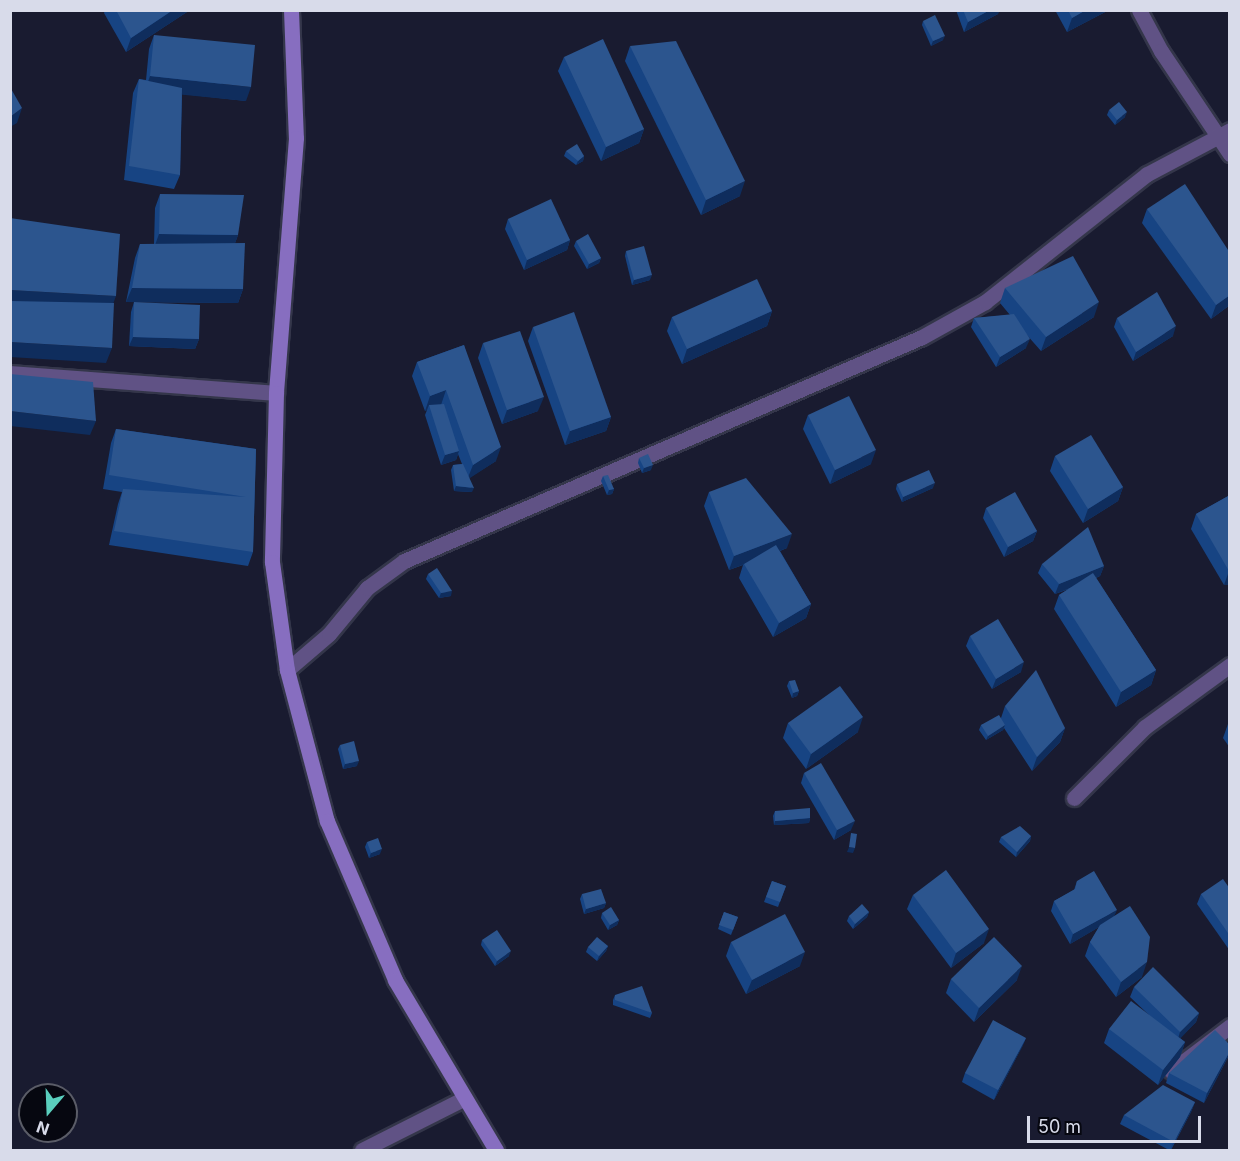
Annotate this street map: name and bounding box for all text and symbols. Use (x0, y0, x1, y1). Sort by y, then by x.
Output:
north arrow (18, 1083, 78, 1143)
scale bar (1030, 1104, 1204, 1142)
text: 50 m (1038, 1116, 1081, 1137)
text: N (34, 1117, 52, 1140)

